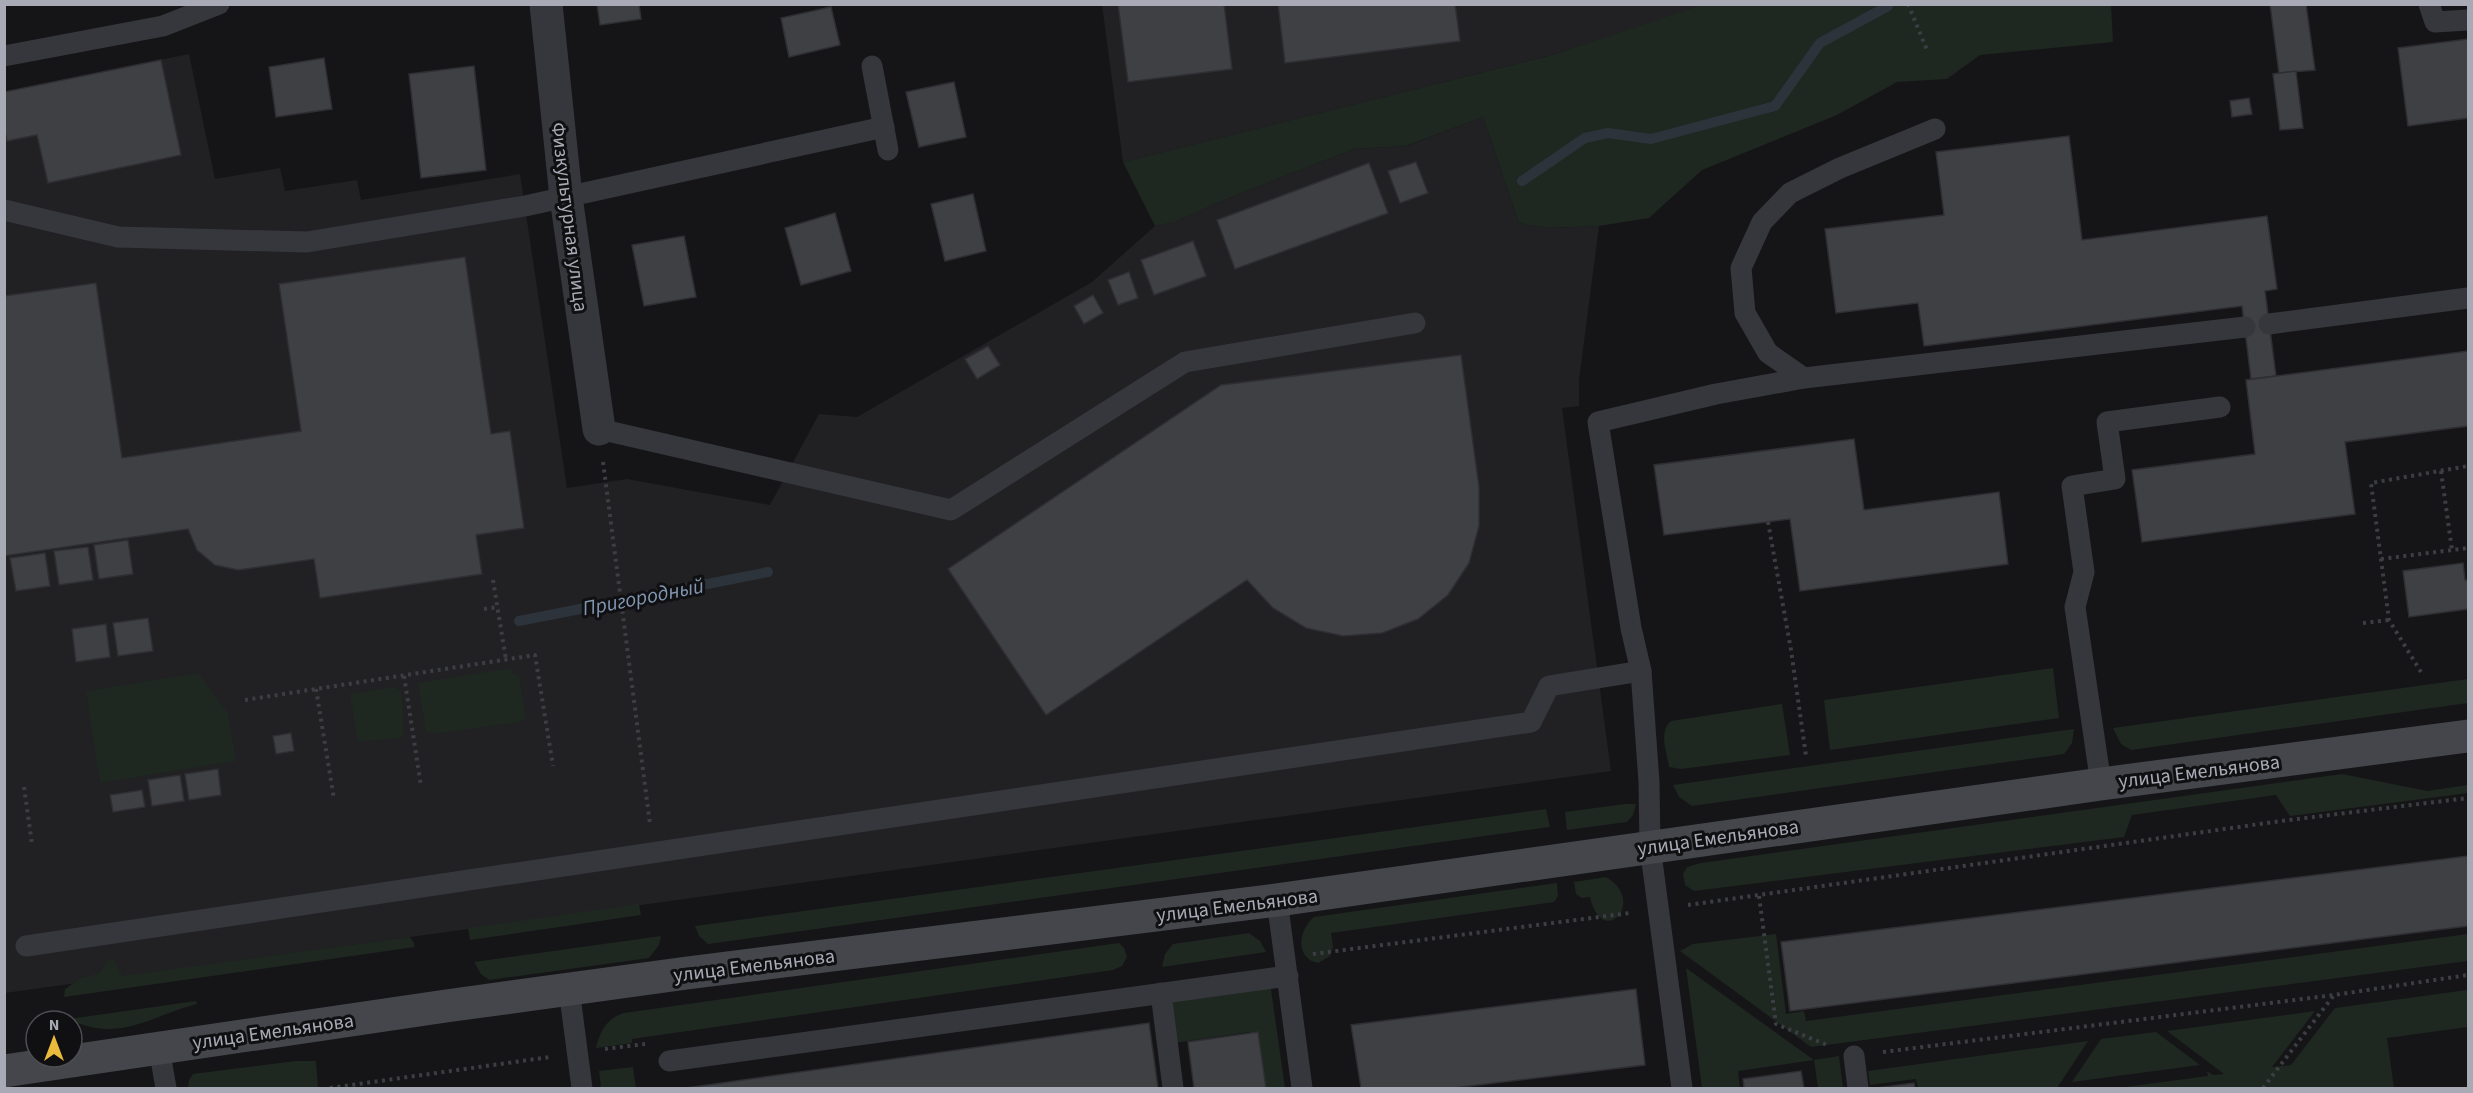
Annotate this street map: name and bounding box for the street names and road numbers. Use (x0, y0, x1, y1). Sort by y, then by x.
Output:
street label: Физкультурная улица (543, 121, 595, 313)
street label: улица Емельянова (2117, 748, 2281, 796)
street label: улица Емельянова (1636, 813, 1801, 863)
street label: улица Емельянова (1155, 882, 1319, 930)
street label: улица Емельянова (672, 942, 836, 990)
street label: улица Емельянова (191, 1007, 356, 1057)

